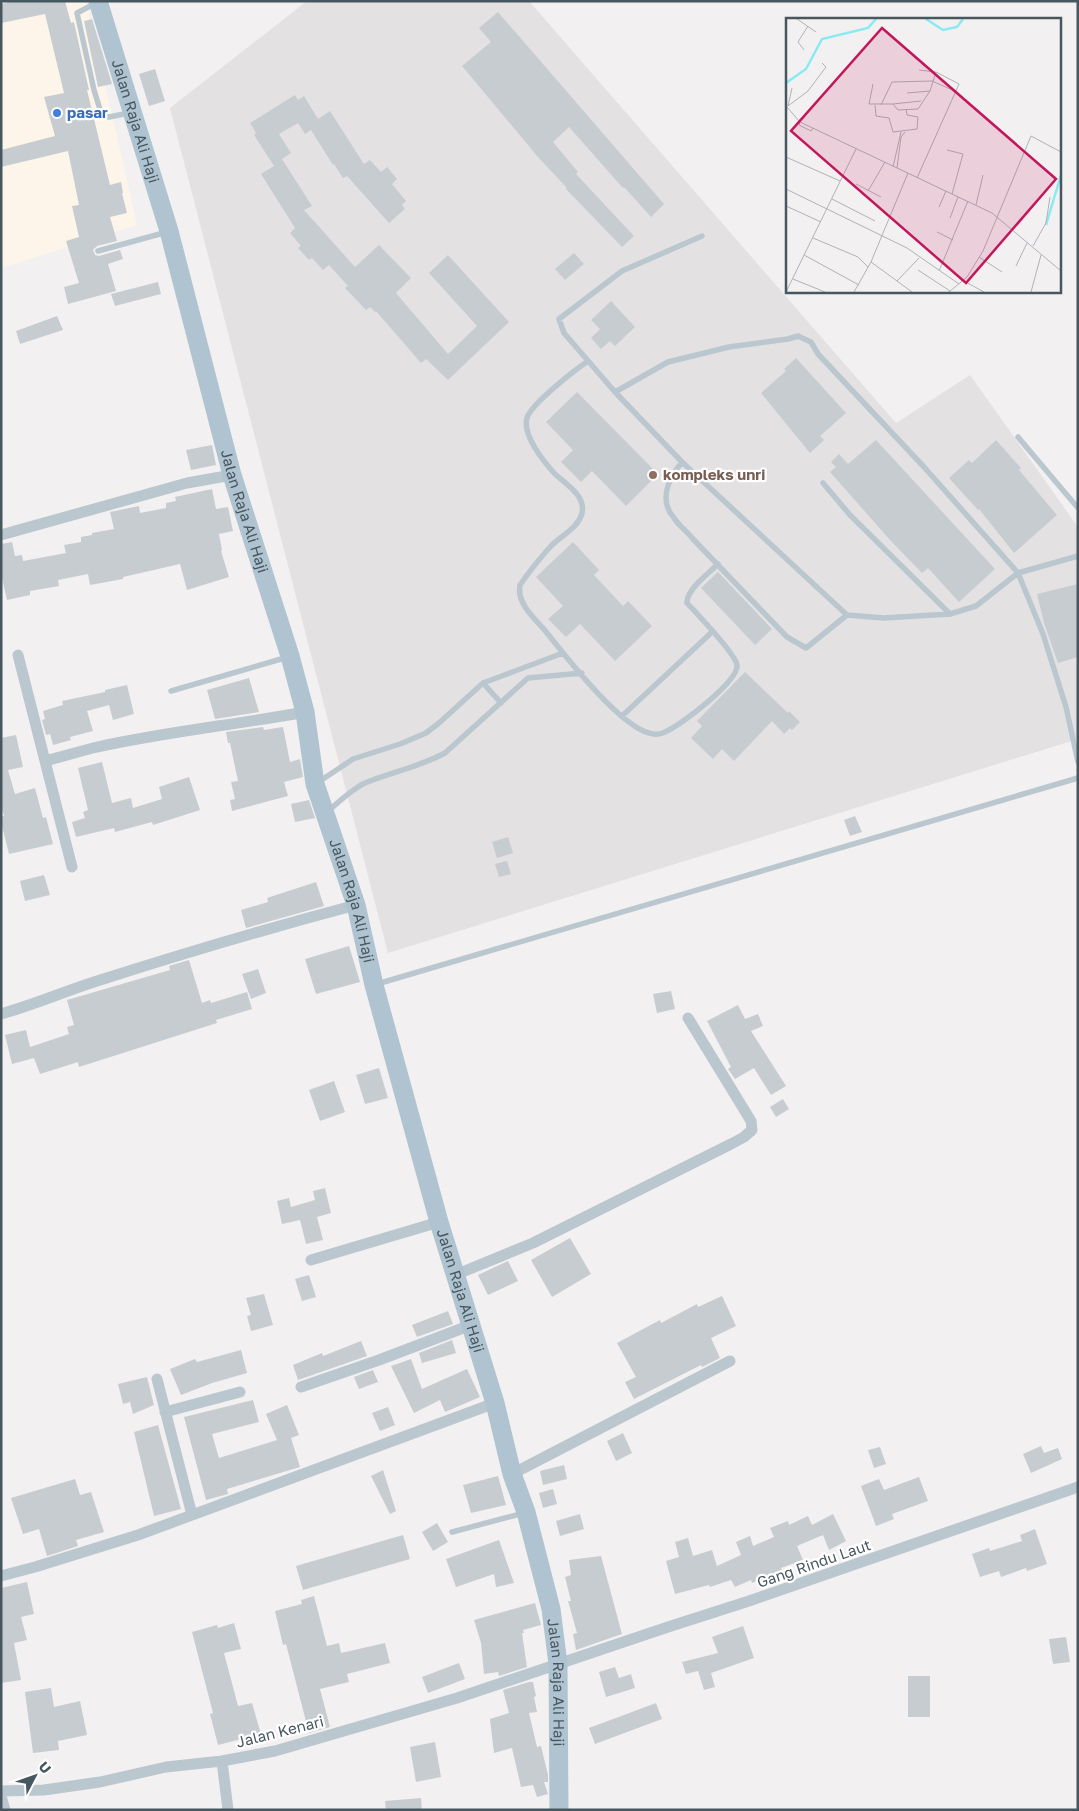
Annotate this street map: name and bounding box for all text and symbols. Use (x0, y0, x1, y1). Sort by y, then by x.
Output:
inset map (786, 18, 1062, 292)
street label: Jalan Raja Ali Haji (109, 57, 164, 185)
place label: pasar (67, 103, 108, 121)
marker: pasar (51, 107, 63, 119)
street label: Jalan Raja Ali Haji (218, 447, 273, 575)
place label: kompleks unri (663, 465, 765, 483)
marker: kompleks unri (647, 469, 659, 481)
street label: Jalan Raja Ali Haji (326, 836, 379, 964)
street label: Jalan Raja Ali Haji (434, 1227, 489, 1354)
street label: Gang Rindu Laut (754, 1535, 873, 1591)
street label: Jalan Raja Ali Haji (544, 1617, 569, 1747)
street label: Jalan Kenari (234, 1711, 325, 1751)
north arrow (10, 1751, 60, 1801)
text: U (35, 1758, 55, 1777)

